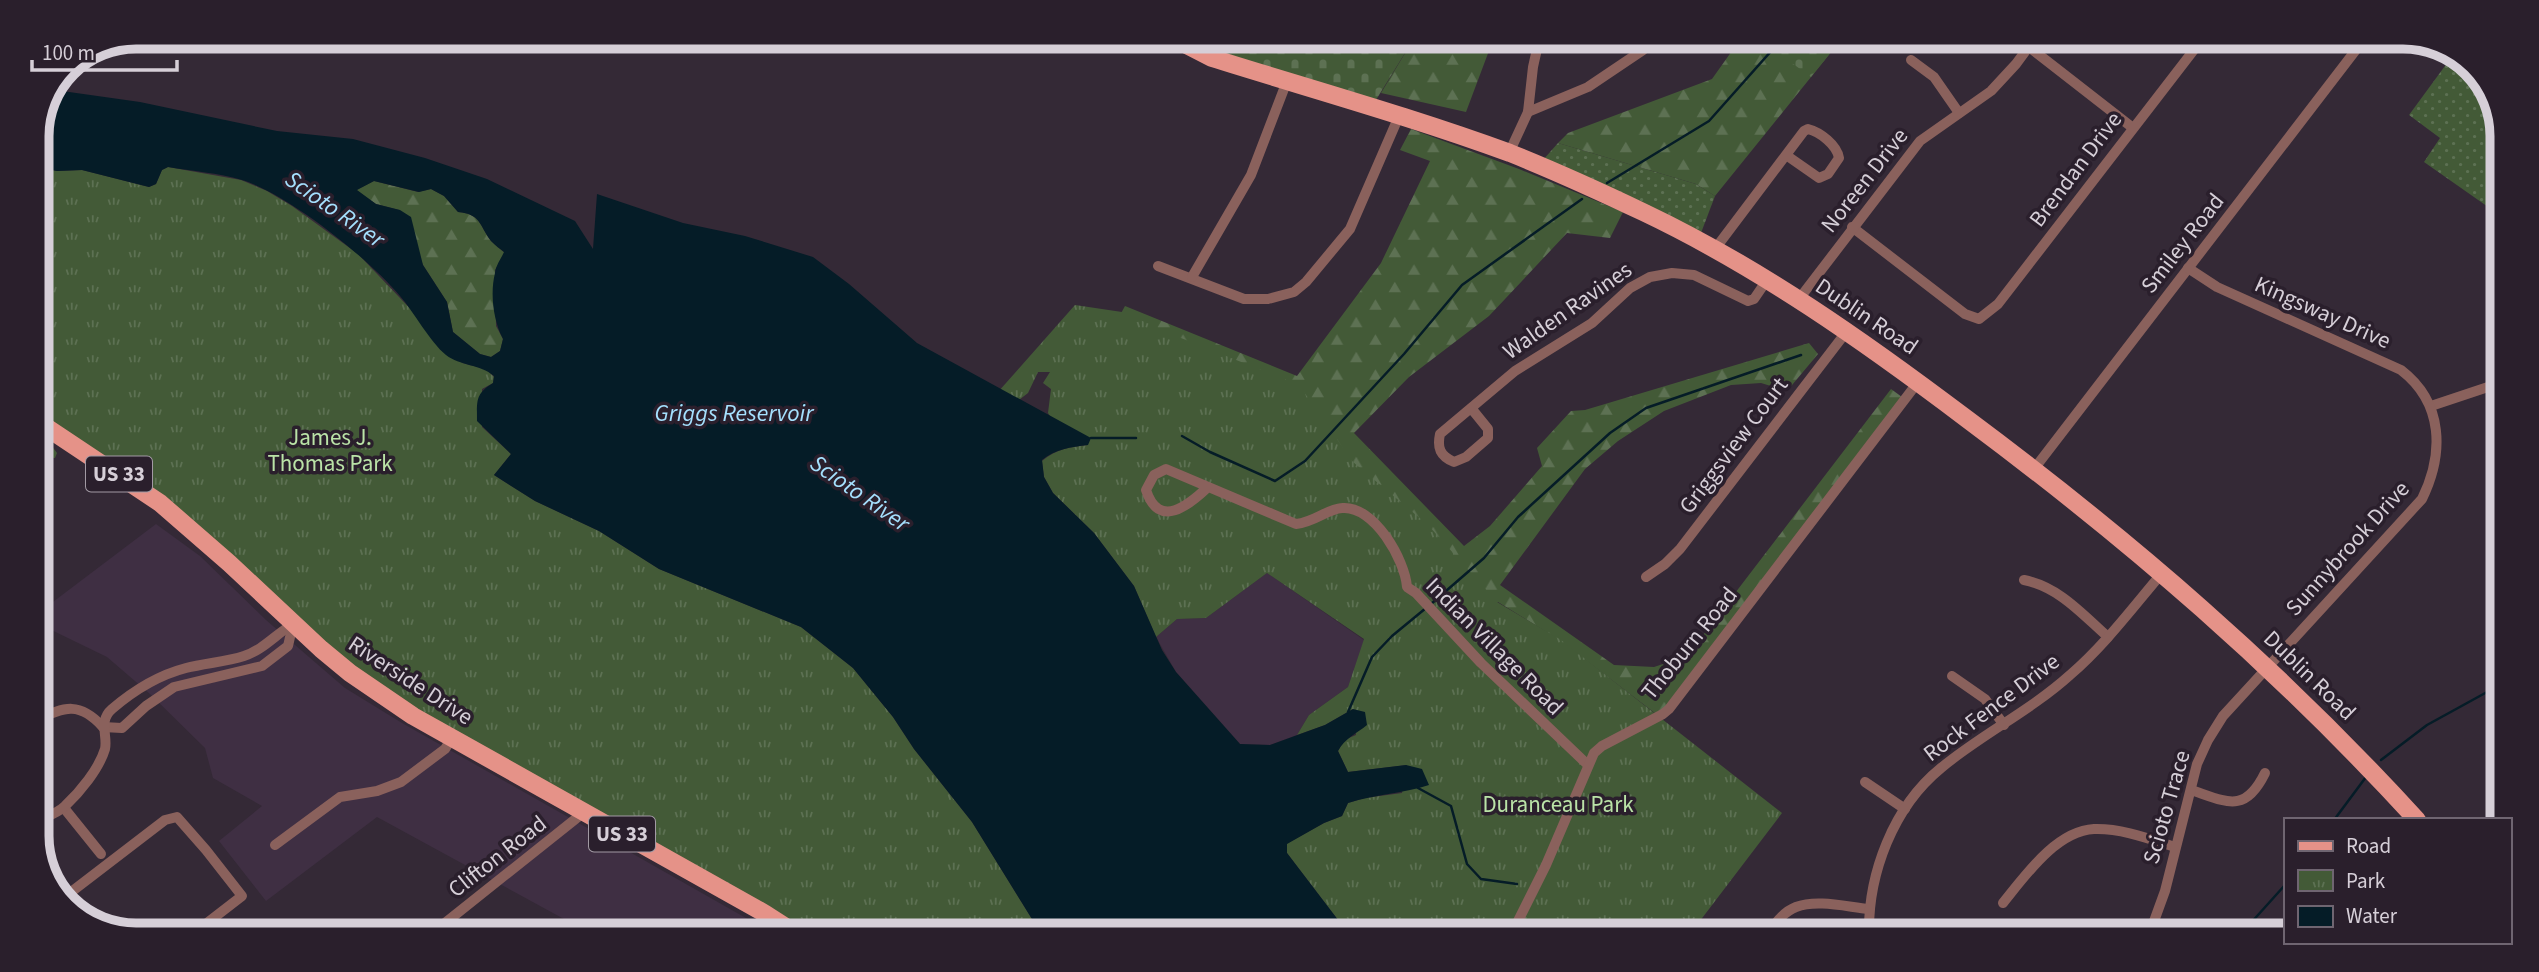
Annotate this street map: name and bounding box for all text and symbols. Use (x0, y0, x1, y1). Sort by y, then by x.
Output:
scale bar (32, 28, 177, 72)
text: 100 m (42, 38, 95, 68)
street label: Brendan Drive (2021, 105, 2130, 234)
street label: Noreen Drive (1813, 121, 1916, 240)
water label: Scioto River (278, 162, 393, 258)
street label: Smiley Road (2133, 186, 2232, 300)
street label: Walden Ravines (1496, 254, 1639, 367)
street label: Kingsway Drive (2249, 268, 2396, 357)
street label: Dublin Road (1809, 270, 1925, 363)
street label: Griggsview Court (1671, 370, 1796, 521)
water label: Griggs Reservoir (655, 396, 815, 431)
park label: James J. Thomas Park (267, 421, 393, 480)
water label: Scioto River (803, 446, 918, 542)
road number: US 33 (86, 456, 152, 491)
street label: Sunnybrook Drive (2278, 473, 2417, 623)
street label: Indian Village Road (1418, 570, 1571, 723)
street label: Thoburn Road (1633, 580, 1745, 707)
street label: Dublin Road (2256, 623, 2363, 728)
street label: Riverside Drive (342, 628, 480, 733)
street label: Rock Fence Drive (1916, 645, 2066, 770)
street label: Scioto Trace (2135, 746, 2198, 868)
park label: Duranceau Park (1482, 788, 1634, 821)
street label: Clifton Road (441, 807, 554, 905)
road number: US 33 (589, 816, 655, 852)
legend (2284, 818, 2511, 944)
text: Road (2346, 831, 2391, 861)
text: Park (2346, 866, 2386, 896)
text: Water (2346, 901, 2398, 931)

